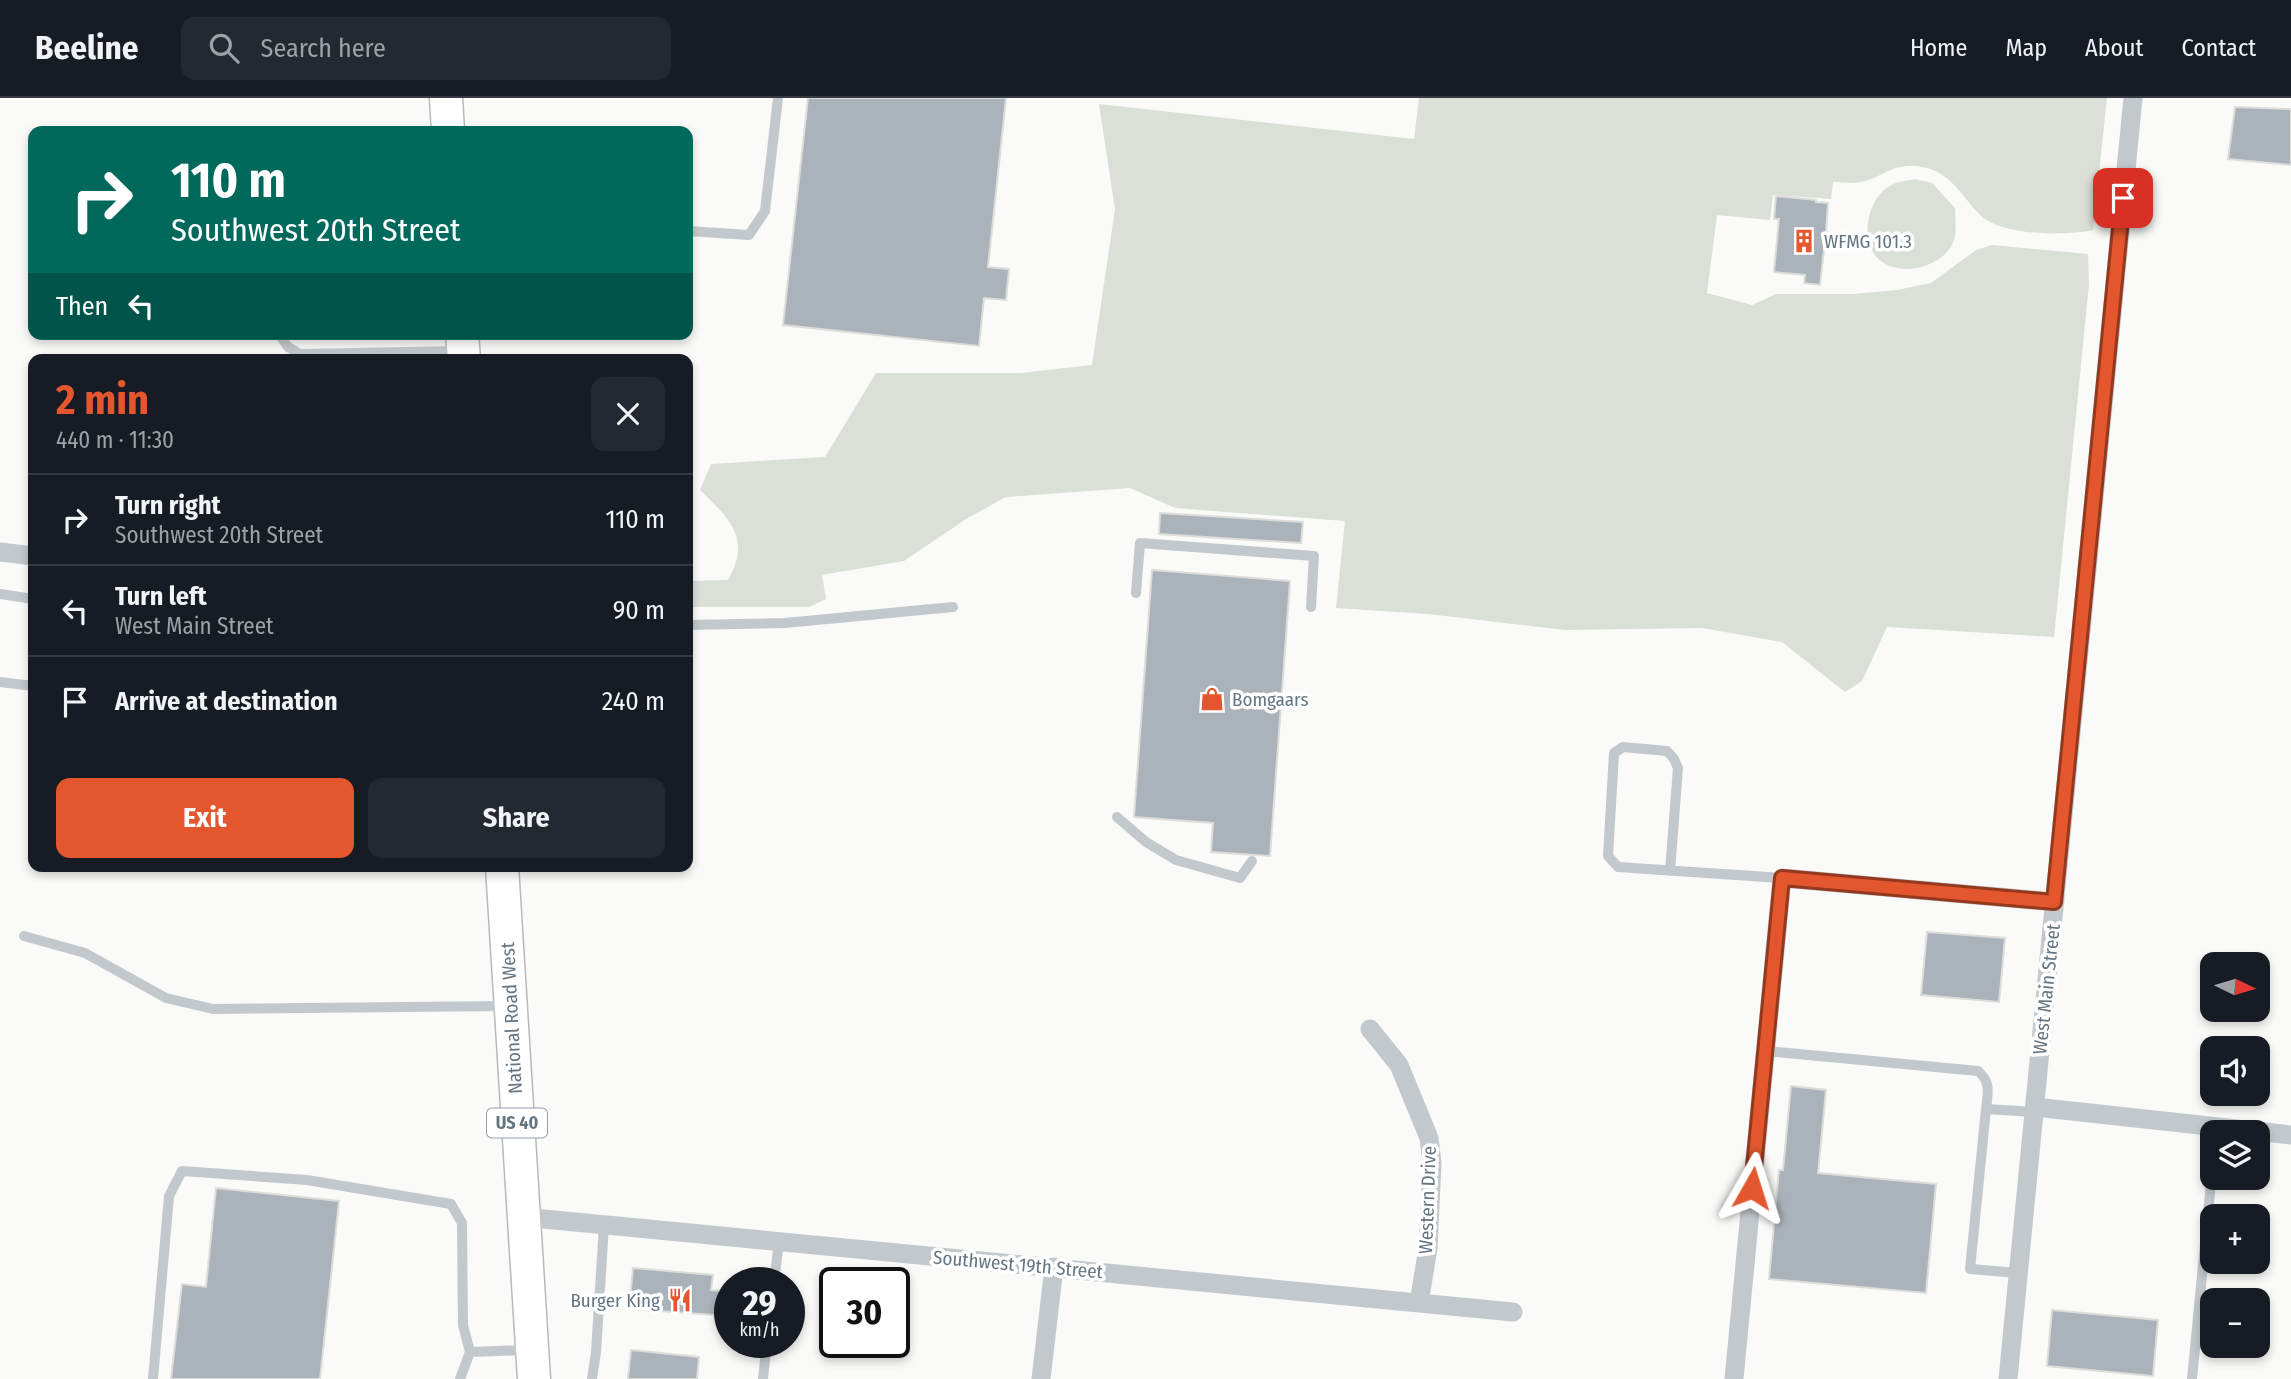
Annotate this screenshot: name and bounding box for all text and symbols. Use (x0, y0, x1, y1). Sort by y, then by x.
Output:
search box (181, 17, 671, 80)
text: Beeline (35, 28, 139, 68)
icon: search (205, 29, 243, 67)
text: Search here (261, 33, 386, 64)
text: Home (1910, 34, 1967, 62)
text: Map (2005, 34, 2047, 62)
text: About (2085, 34, 2143, 62)
text: Contact (2181, 34, 2256, 62)
text: 110 m (171, 151, 286, 210)
icon: right (56, 154, 147, 245)
pin (2093, 168, 2153, 228)
icon: arrive (2104, 179, 2142, 217)
text: Southwest 20th Street (171, 211, 461, 249)
building icon: WFMG 101.3 (1790, 227, 1818, 255)
place label: WFMG 101.3 (1824, 230, 1912, 253)
icon: left (122, 287, 160, 325)
text: Then (56, 291, 108, 322)
text: 2 min (56, 375, 149, 425)
button: close (591, 377, 665, 451)
text: 440 m · 11:30 (56, 426, 174, 454)
text: Turn right (115, 490, 221, 521)
icon: right (56, 501, 94, 539)
text: 110 m (605, 504, 665, 535)
text: Southwest 20th Street (115, 521, 323, 549)
text: Turn left (115, 581, 207, 612)
icon: left (56, 592, 94, 630)
text: 90 m (613, 595, 665, 626)
text: West Main Street (115, 612, 274, 640)
icon: arrive (56, 683, 94, 721)
shop icon: Bomgaars (1198, 685, 1226, 713)
text: Arrive at destination (115, 686, 338, 717)
text: 240 m (602, 686, 665, 717)
place label: Bomgaars (1232, 688, 1309, 711)
button: Exit (56, 778, 354, 858)
button: Share (368, 778, 665, 858)
street label: West Main Street (2028, 922, 2065, 1055)
street label: National Road West (496, 941, 527, 1095)
north arrow (2200, 952, 2270, 1022)
map controls (2200, 952, 2270, 1358)
button: sound (2200, 1036, 2270, 1106)
road number: US 40 (487, 1108, 547, 1138)
button: layers (2200, 1120, 2270, 1190)
street label: Western Drive (1414, 1146, 1441, 1254)
position arrow (1715, 1151, 1789, 1225)
button: + (2200, 1204, 2270, 1274)
street label: Southwest 19th Street (932, 1246, 1105, 1283)
speed limit sign: 30 (819, 1267, 910, 1358)
text: 29 (742, 1282, 777, 1324)
restaurant icon: Burger King (666, 1286, 694, 1314)
button: − (2200, 1288, 2270, 1358)
place label: Burger King (570, 1289, 660, 1312)
text: km/h (739, 1319, 780, 1341)

